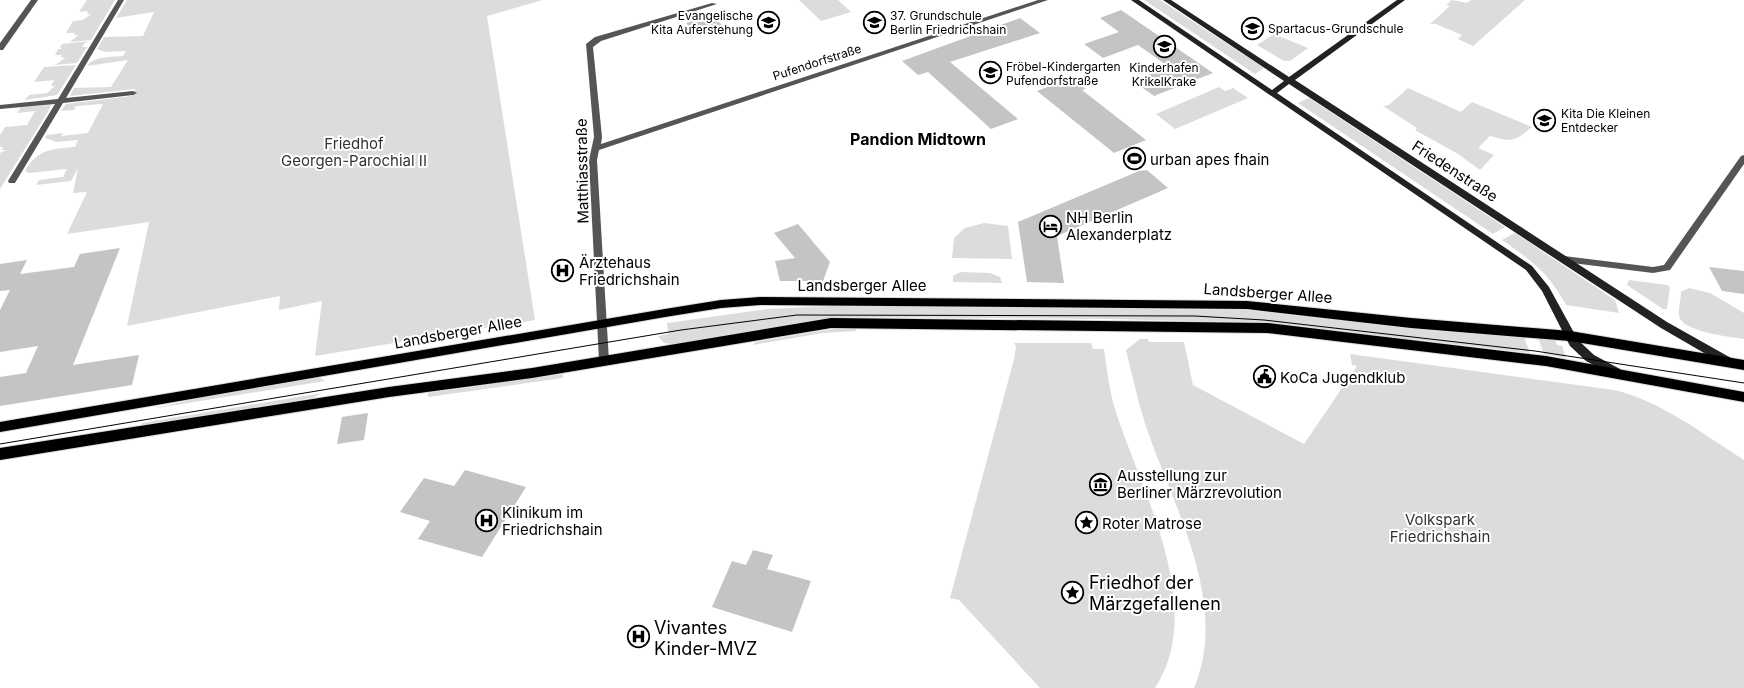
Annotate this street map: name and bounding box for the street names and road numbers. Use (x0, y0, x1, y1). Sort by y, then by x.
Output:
street label: Pufendorfstraße (771, 41, 863, 83)
street label: Matthiasstraße (572, 118, 592, 224)
street label: Friedenstraße (1409, 136, 1501, 206)
street label: Landsberger Allee (797, 276, 927, 295)
street label: Landsberger Allee (1203, 279, 1333, 307)
street label: Landsberger Allee (393, 311, 523, 353)

